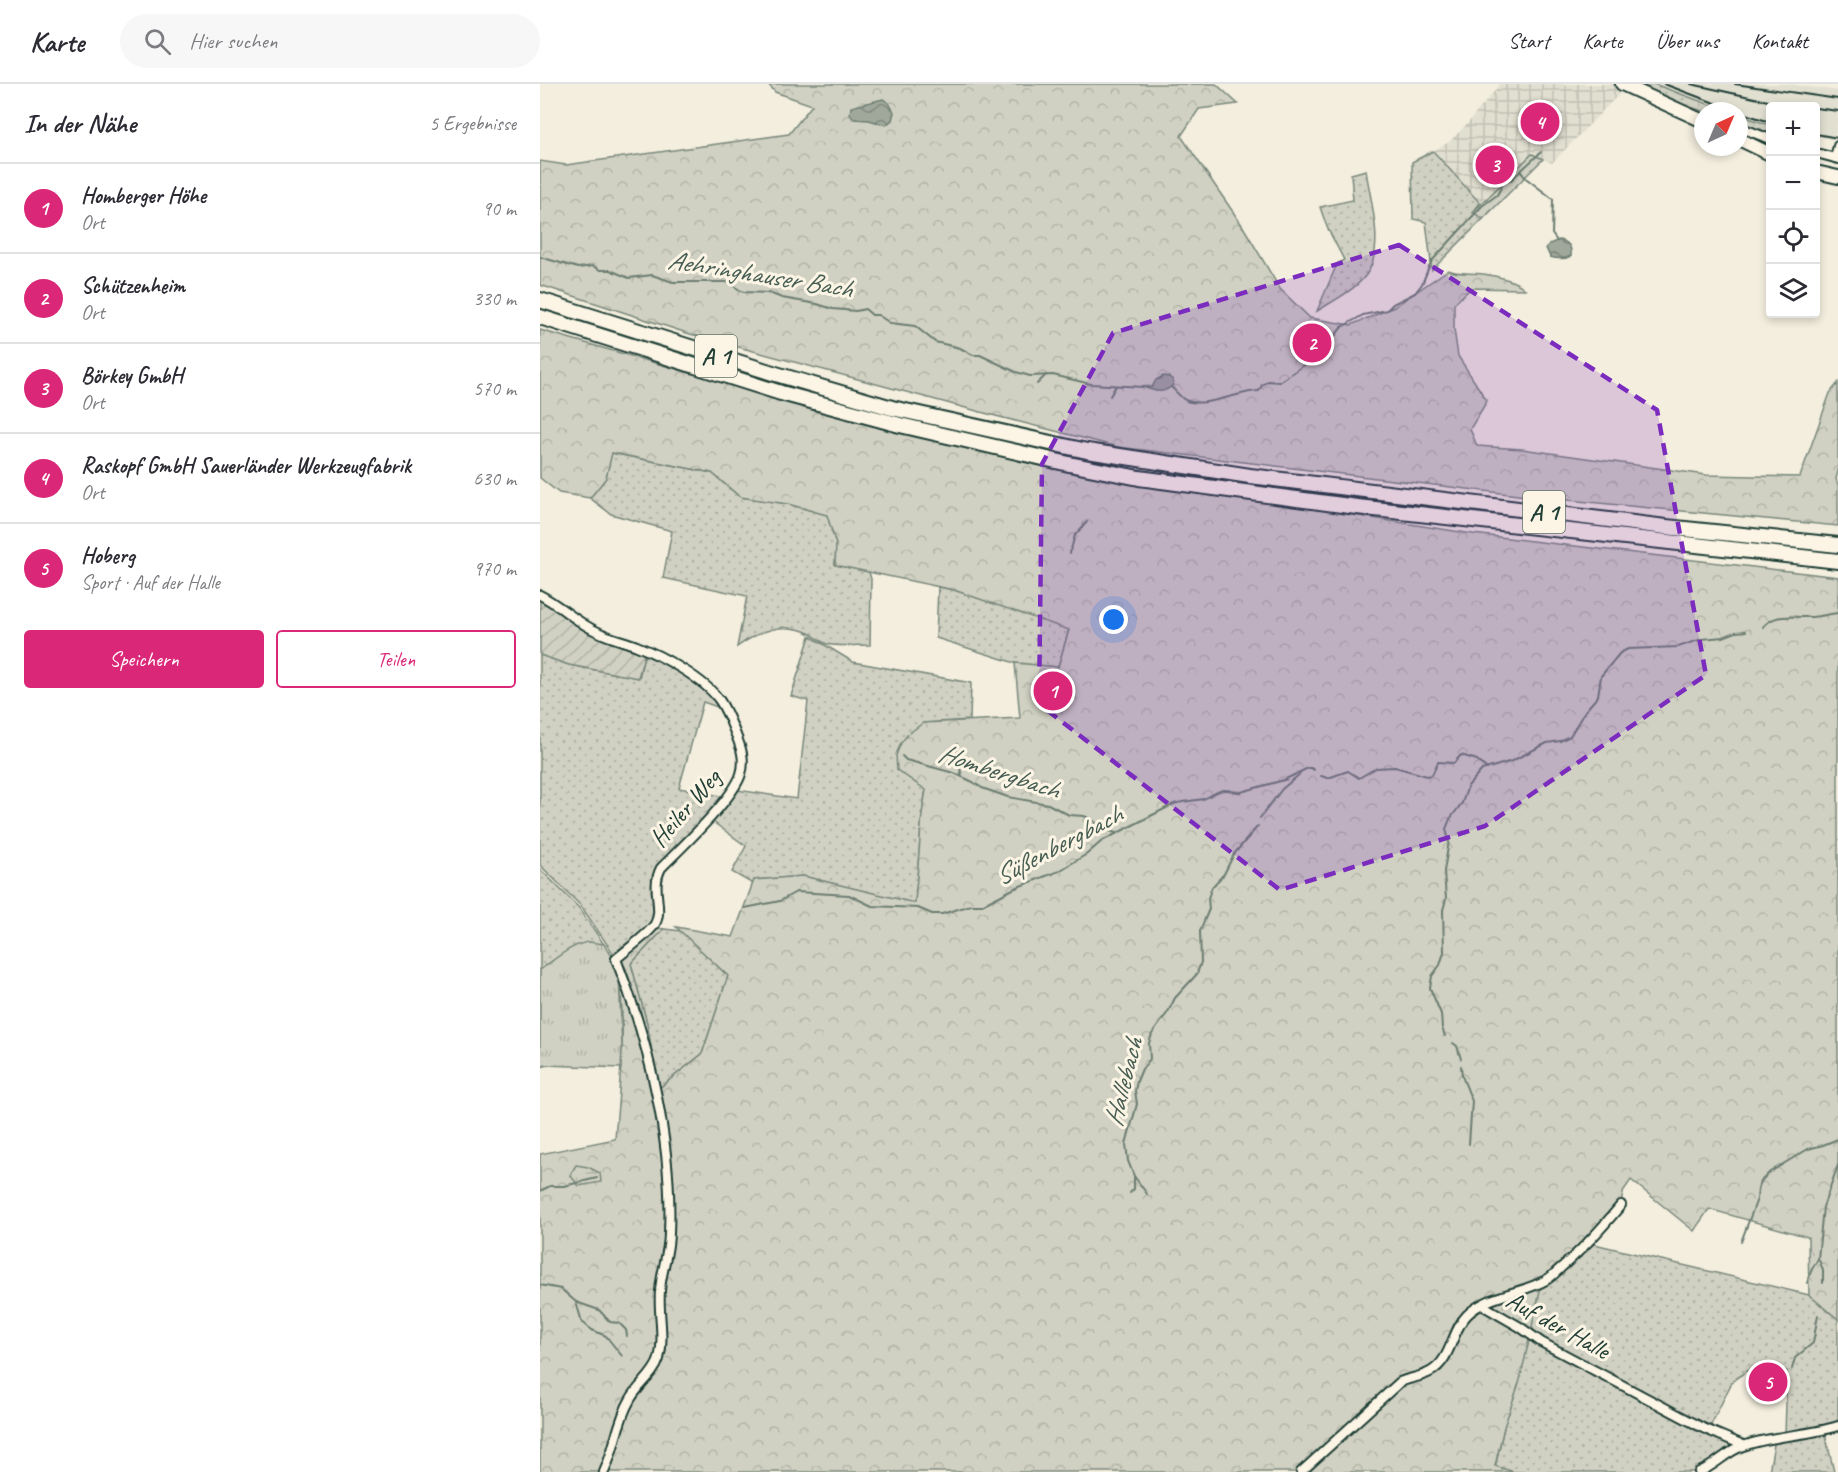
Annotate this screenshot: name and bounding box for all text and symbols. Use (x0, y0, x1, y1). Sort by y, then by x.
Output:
search box (120, 14, 540, 68)
text: Karte (30, 24, 84, 59)
icon: search (141, 25, 174, 58)
text: Hier suchen (189, 27, 278, 55)
text: Start (1508, 28, 1549, 54)
text: Karte (1582, 28, 1623, 54)
text: Über uns (1656, 28, 1719, 54)
text: Kontakt (1752, 28, 1808, 54)
pin: 4 (1520, 99, 1560, 144)
north arrow (1694, 102, 1748, 156)
map controls (1766, 102, 1820, 318)
button: + (1766, 102, 1820, 156)
text: In der Nähe (24, 107, 136, 140)
text: 5 Ergebnisse (429, 111, 516, 136)
pin: 3 (1476, 142, 1514, 188)
button: − (1766, 156, 1820, 210)
text: Homberger Höhe (81, 182, 206, 210)
text: 1 (39, 196, 48, 221)
text: 90 m (482, 196, 516, 221)
text: Ort (81, 210, 105, 235)
button: locate (1766, 210, 1820, 264)
water label: Aehringhauser Bach (666, 243, 856, 306)
button: layers (1766, 264, 1820, 318)
text: Schützenheim (81, 272, 185, 300)
text: 2 (39, 286, 48, 311)
text: 330 m (473, 286, 516, 311)
text: Ort (81, 300, 105, 325)
pin: 2 (1292, 320, 1332, 366)
road number: A 1 (695, 335, 737, 377)
text: Börkey GmbH (81, 362, 183, 390)
text: 3 (39, 376, 48, 401)
text: 570 m (473, 376, 516, 401)
text: Ort (81, 390, 105, 415)
text: Raskopf GmbH Sauerländer Werkzeugfabrik (81, 452, 411, 480)
text: 4 (39, 466, 48, 491)
text: 630 m (473, 466, 516, 491)
text: Ort (81, 480, 105, 505)
road number: A 1 (1523, 491, 1565, 533)
text: Hoberg (81, 542, 135, 570)
text: 5 (39, 556, 48, 581)
text: 970 m (473, 556, 516, 581)
text: Sport · Auf der Halle (81, 570, 220, 595)
your location (1099, 605, 1128, 634)
button: Speichern (24, 630, 264, 688)
button: Teilen (276, 630, 516, 688)
pin: 1 (1034, 668, 1072, 714)
water label: Hombergbach (934, 736, 1066, 807)
street label: Heiler Weg (642, 761, 729, 854)
water label: Süßenbergbach (988, 796, 1130, 893)
water label: Hallebach (1096, 1033, 1151, 1130)
street label: Auf der Halle (1500, 1283, 1618, 1368)
pin: 5 (1748, 1360, 1788, 1404)

